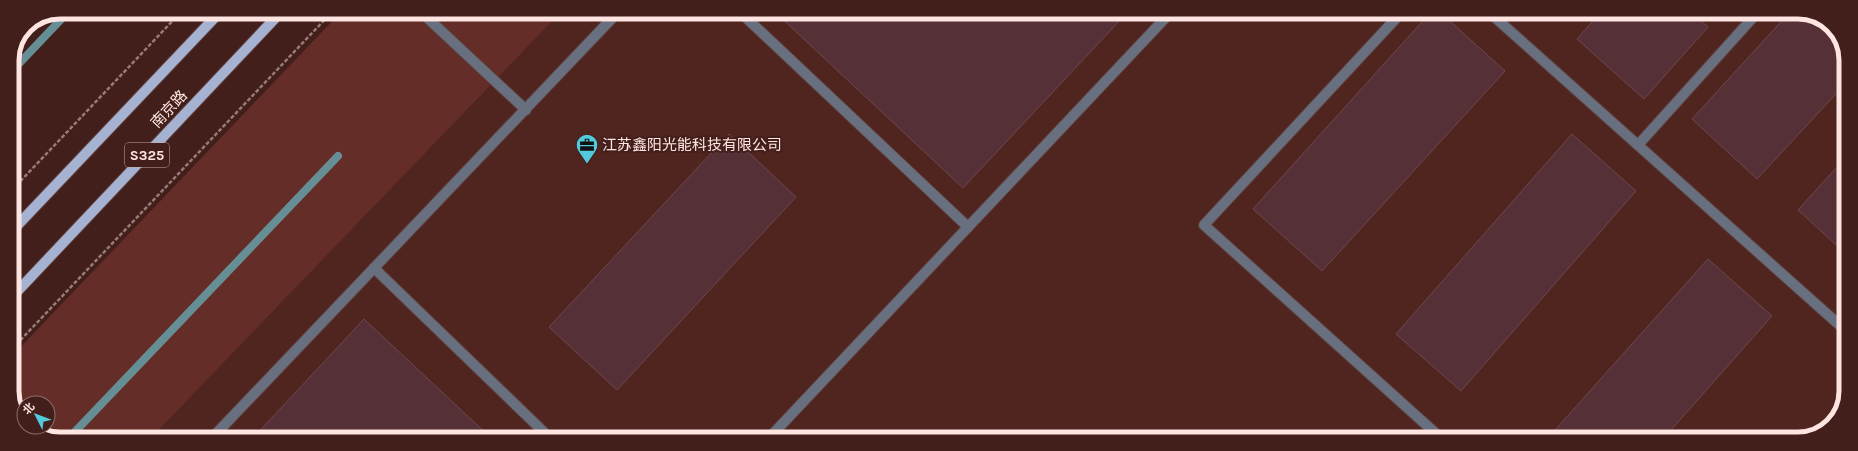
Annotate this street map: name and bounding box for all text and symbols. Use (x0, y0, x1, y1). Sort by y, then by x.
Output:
street label: 南京路 (147, 86, 191, 132)
office icon: 江苏鑫阳光能科技有限公司 (574, 132, 600, 165)
place label: 江苏鑫阳光能科技有限公司 (602, 136, 782, 154)
road number: S325 (125, 143, 169, 167)
north arrow (16, 395, 56, 435)
text: 北 (20, 400, 37, 417)

